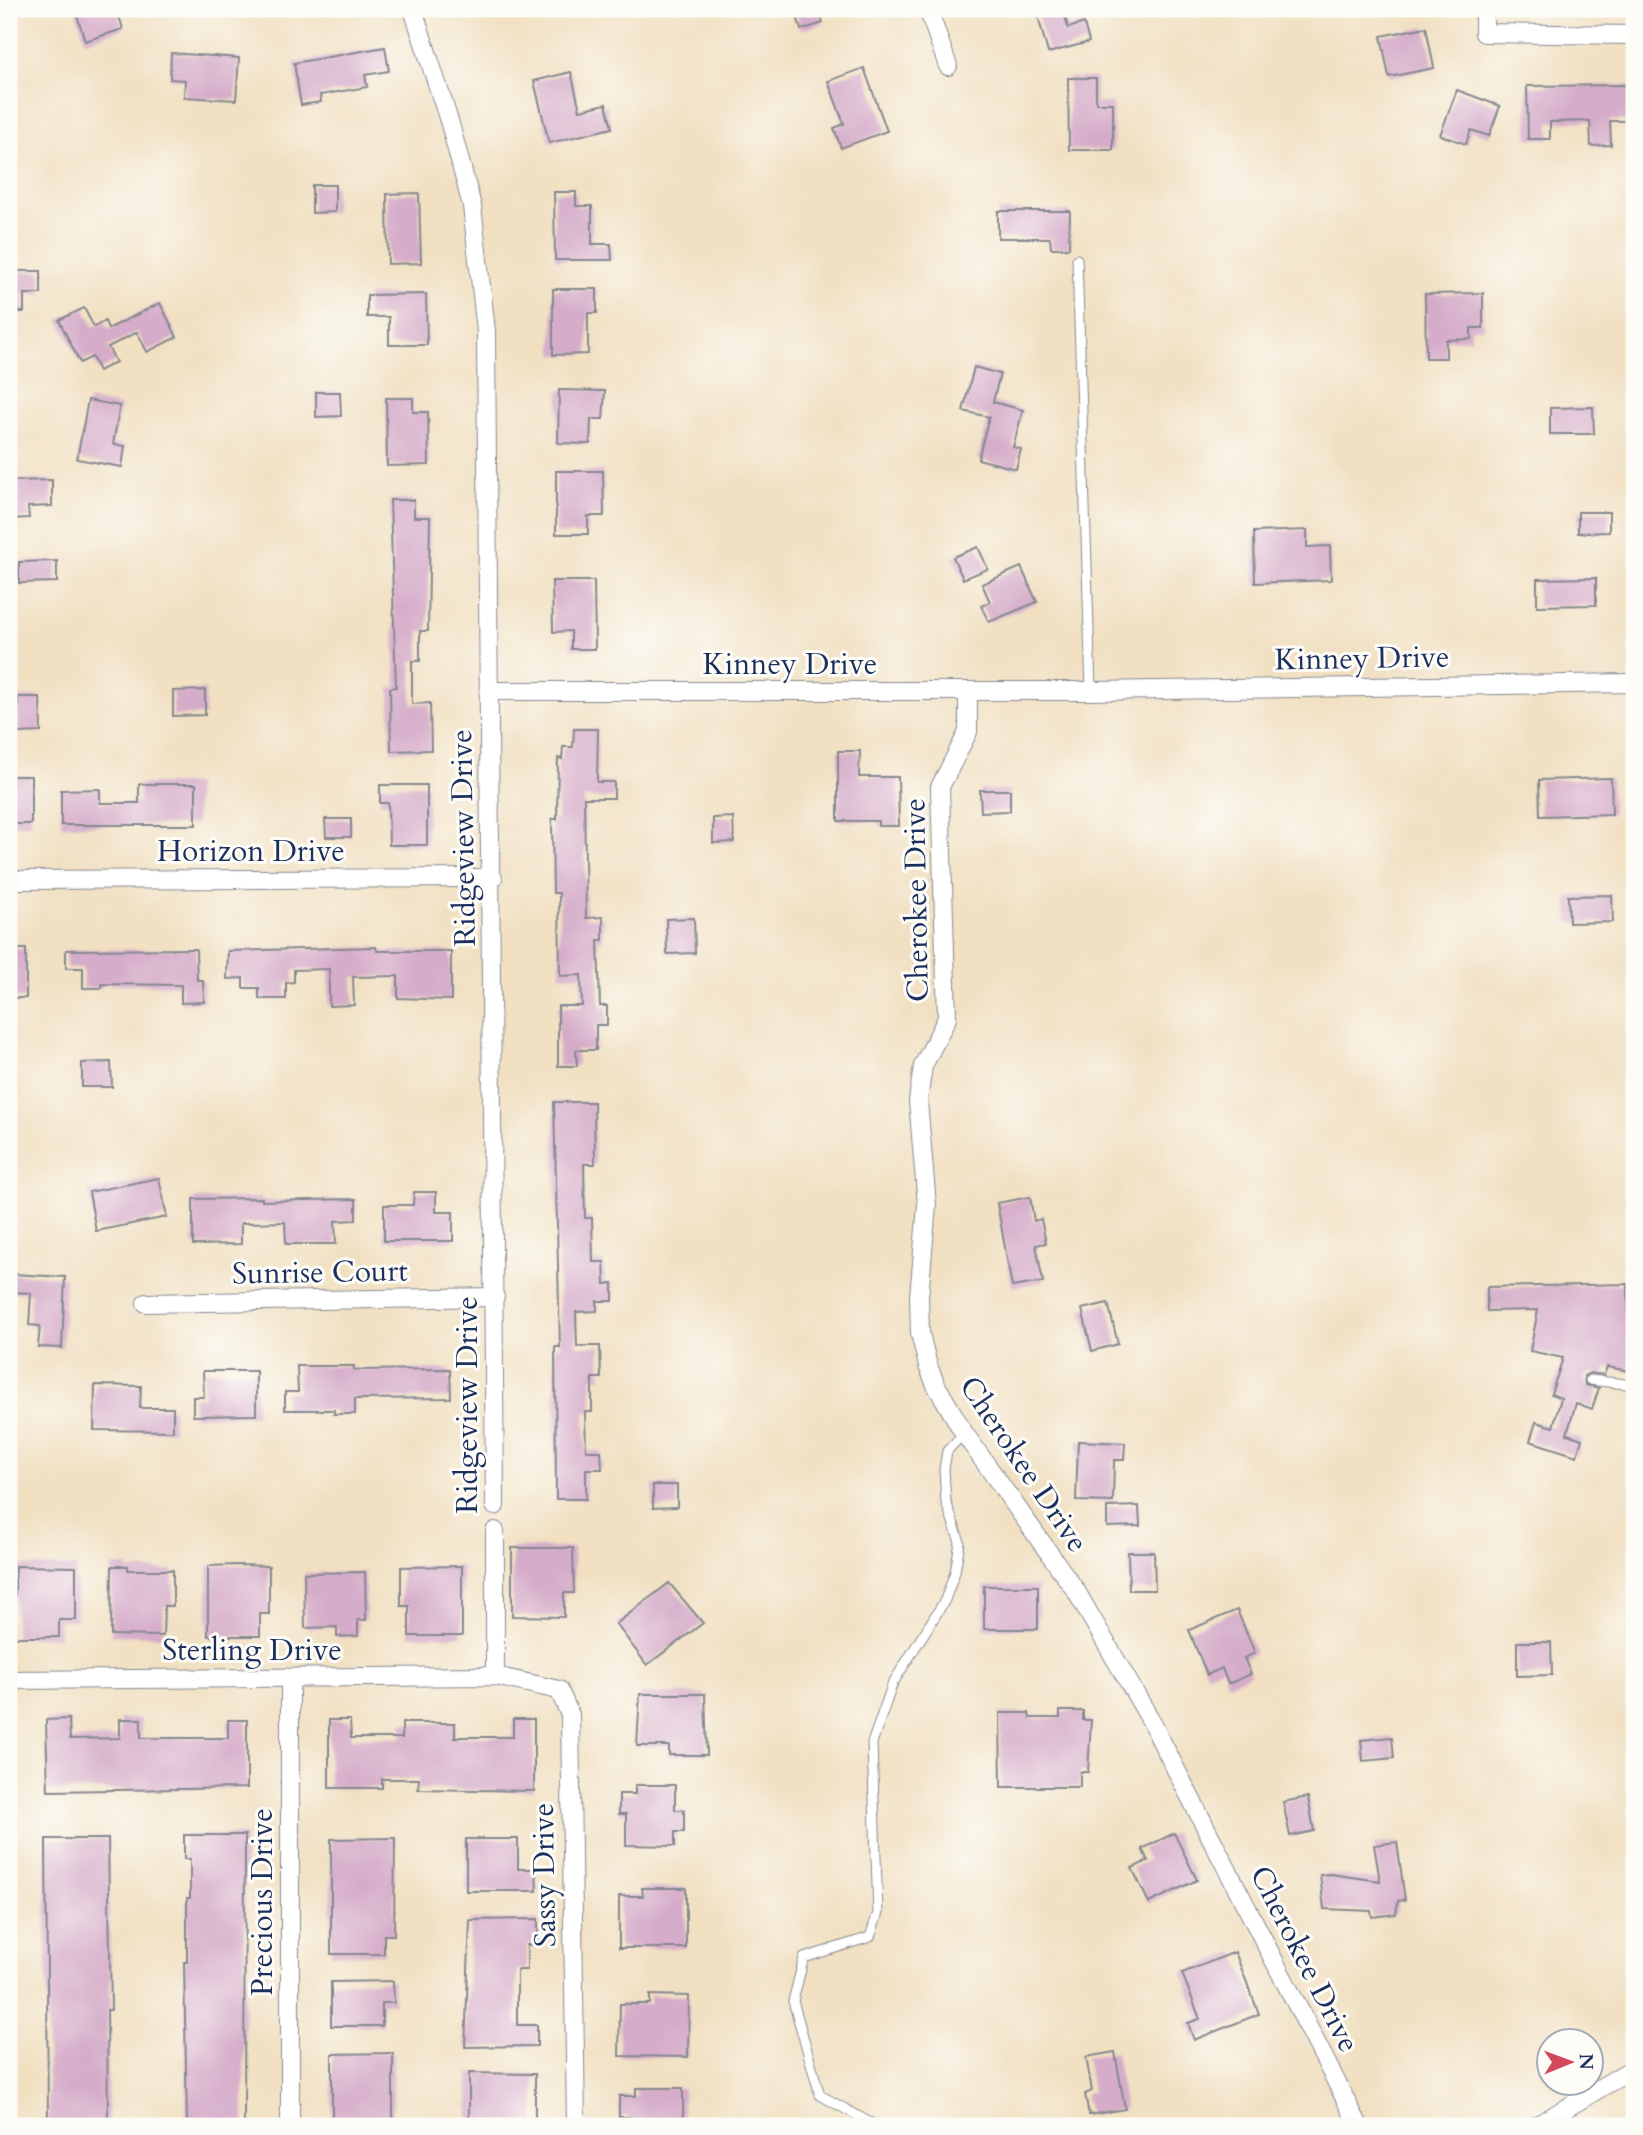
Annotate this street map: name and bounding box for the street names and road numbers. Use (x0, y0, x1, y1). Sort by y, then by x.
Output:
street label: Kinney Drive (1274, 636, 1450, 681)
street label: Kinney Drive (703, 644, 877, 685)
street label: Ridgeview Drive (441, 729, 486, 947)
street label: Cherokee Drive (894, 798, 939, 1002)
street label: Horizon Drive (157, 831, 345, 872)
street label: Sunrise Court (232, 1250, 409, 1295)
street label: Ridgeview Drive (447, 1296, 488, 1514)
street label: Cherokee Drive (950, 1368, 1098, 1560)
street label: Sterling Drive (162, 1630, 342, 1671)
street label: Sassy Drive (523, 1802, 566, 1948)
street label: Precious Drive (242, 1808, 283, 1996)
street label: Cherokee Drive (1240, 1859, 1369, 2059)

